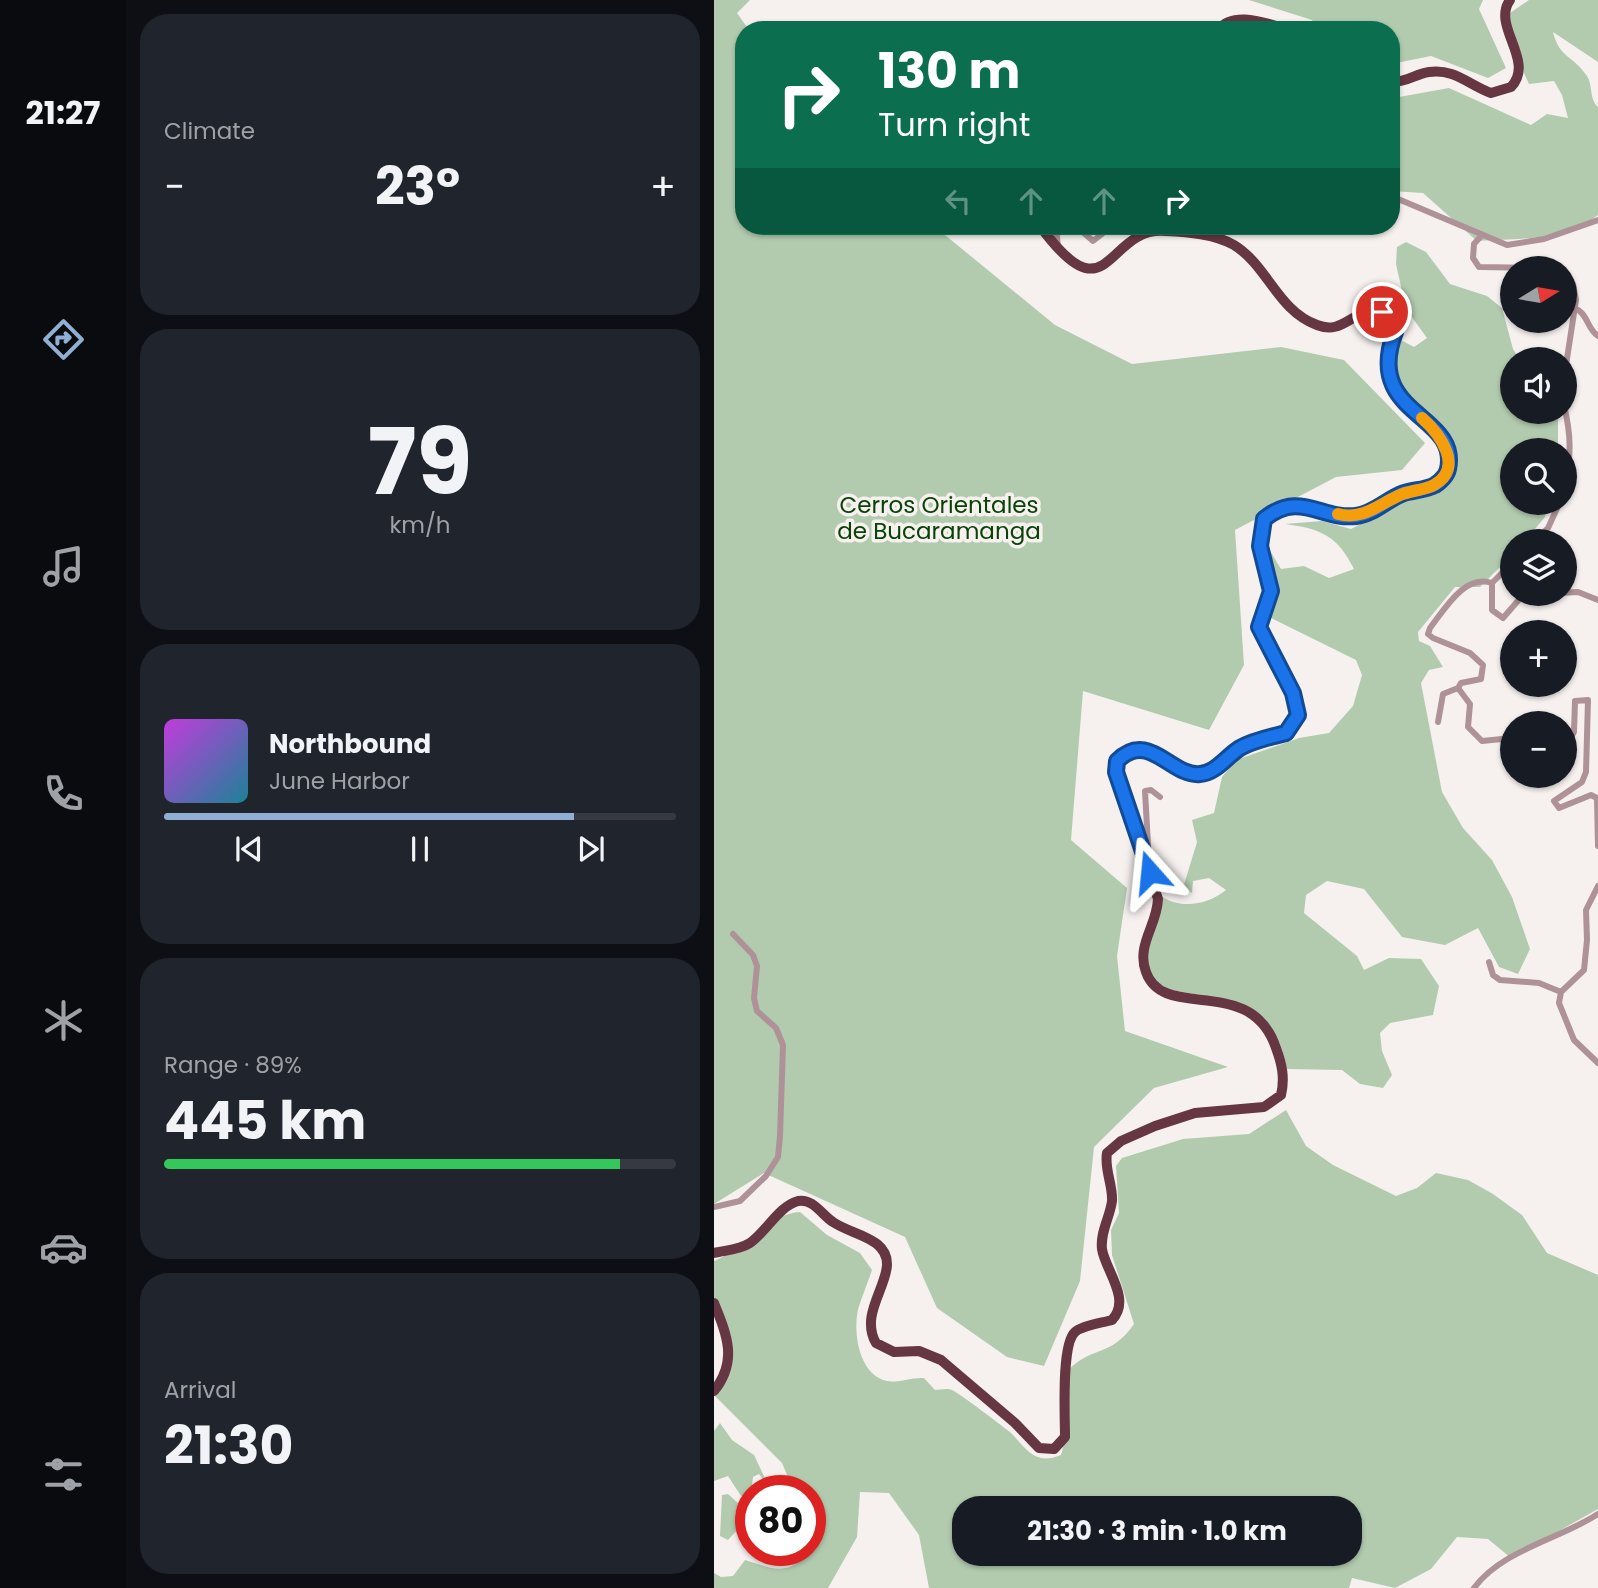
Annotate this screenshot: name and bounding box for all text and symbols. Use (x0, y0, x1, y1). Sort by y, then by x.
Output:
text: 130 m (878, 37, 1020, 105)
icon: right (763, 49, 854, 140)
text: 21:27 (26, 90, 100, 135)
text: Turn right (878, 102, 1030, 147)
text: Climate (164, 115, 255, 147)
text: 23° (375, 150, 460, 223)
text: − (164, 160, 185, 213)
text: + (650, 160, 676, 213)
icon: left (939, 182, 977, 220)
icon: ahead (1012, 182, 1050, 220)
icon: ahead (1085, 182, 1123, 220)
icon: right (1158, 182, 1196, 220)
north arrow (1500, 256, 1577, 332)
map controls (1500, 256, 1577, 788)
pin (1352, 282, 1412, 342)
icon: arrive (1363, 293, 1401, 331)
icon: directions (39, 315, 88, 364)
button: sound (1500, 347, 1577, 424)
text: 79 (368, 398, 472, 526)
button: search (1500, 438, 1577, 515)
park label: Cerros Orientales de Bucaramanga (837, 489, 1041, 547)
text: km/h (389, 509, 451, 541)
button: layers (1500, 529, 1577, 606)
icon: music (39, 542, 88, 591)
button: + (1500, 620, 1577, 697)
button: − (1500, 711, 1577, 788)
text: Northbound (269, 726, 431, 762)
text: June Harbor (269, 765, 410, 797)
icon: phone (39, 769, 88, 818)
icon: previous (230, 830, 268, 868)
icon: pause (401, 830, 439, 868)
icon: next (572, 830, 610, 868)
position arrow (1113, 835, 1187, 909)
icon: climate (39, 996, 88, 1045)
text: Range · 89% (164, 1049, 302, 1081)
text: 445 km (164, 1084, 366, 1157)
icon: car (39, 1223, 88, 1272)
text: Arrival (164, 1374, 236, 1406)
text: 21:30 (164, 1409, 293, 1482)
icon: filters (39, 1450, 88, 1499)
speed limit sign: 80 (735, 1475, 826, 1566)
text: 21:30 · 3 min · 1.0 km (1027, 1513, 1287, 1549)

